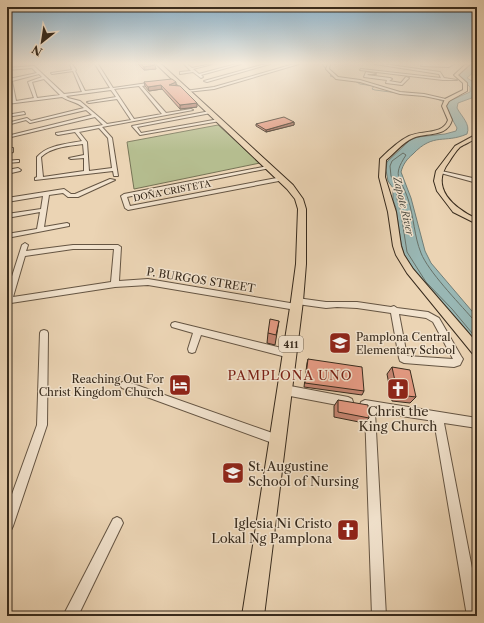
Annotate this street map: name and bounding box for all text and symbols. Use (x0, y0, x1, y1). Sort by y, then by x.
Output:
north arrow (22, 22, 62, 62)
text: N (29, 42, 45, 59)
water label: Zapote River (390, 174, 417, 238)
street label: DOÑA CRISTETA (132, 178, 212, 203)
street label: P. BURGOS STREET (146, 264, 257, 296)
school or university icon: Pamplona Central Elementary School (327, 330, 353, 356)
place label: Pamplona Central Elementary School (356, 330, 456, 357)
road number: 411 (279, 336, 303, 352)
district label: PAMPLONA UNO (227, 367, 353, 383)
place label: Reaching Out For Christ Kingdom Church (39, 372, 164, 399)
hotel icon: Reaching Out For Christ Kingdom Church (167, 372, 193, 398)
church icon: Christ the King Church (385, 376, 411, 402)
place label: Christ the King Church (359, 403, 437, 434)
place label: St. Augustine School of Nursing (248, 458, 359, 489)
school or university icon: St. Augustine School of Nursing (220, 460, 246, 486)
place label: Iglesia Ni Cristo Lokal Ng Pamplona (211, 515, 332, 546)
church icon: Iglesia Ni Cristo Lokal Ng Pamplona (335, 517, 361, 543)

